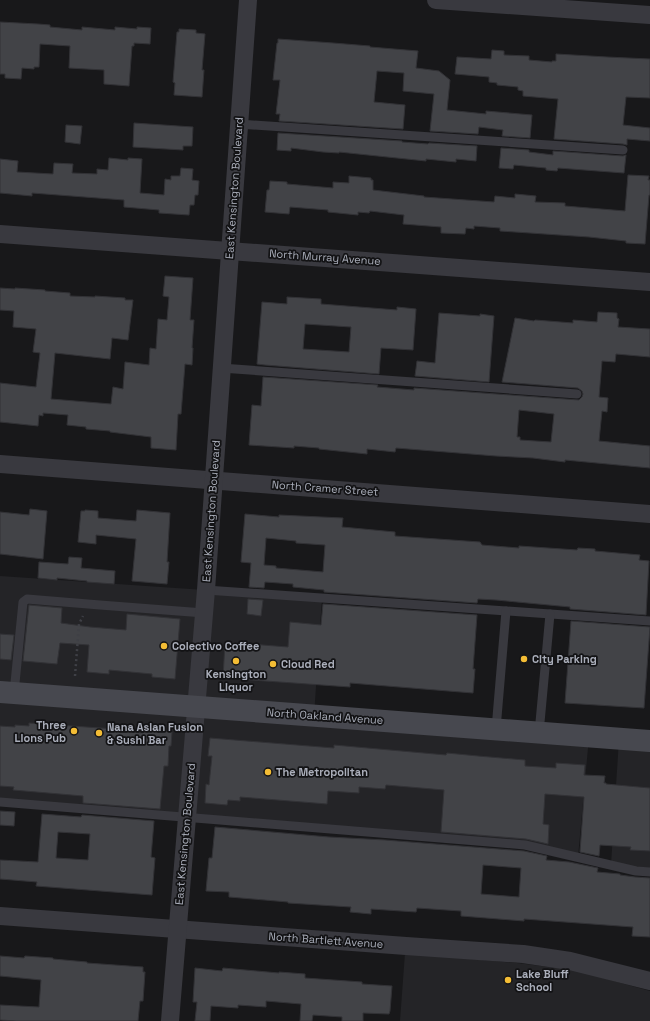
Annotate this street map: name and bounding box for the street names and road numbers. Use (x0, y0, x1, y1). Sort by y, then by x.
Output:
street label: East Kensington Boulevard (222, 117, 246, 259)
street label: North Murray Avenue (269, 246, 381, 268)
street label: East Kensington Boulevard (199, 440, 223, 582)
street label: North Cramer Street (271, 477, 379, 499)
street label: North Oakland Avenue (266, 705, 384, 727)
street label: East Kensington Boulevard (172, 763, 198, 905)
street label: North Bartlett Avenue (268, 929, 384, 951)

